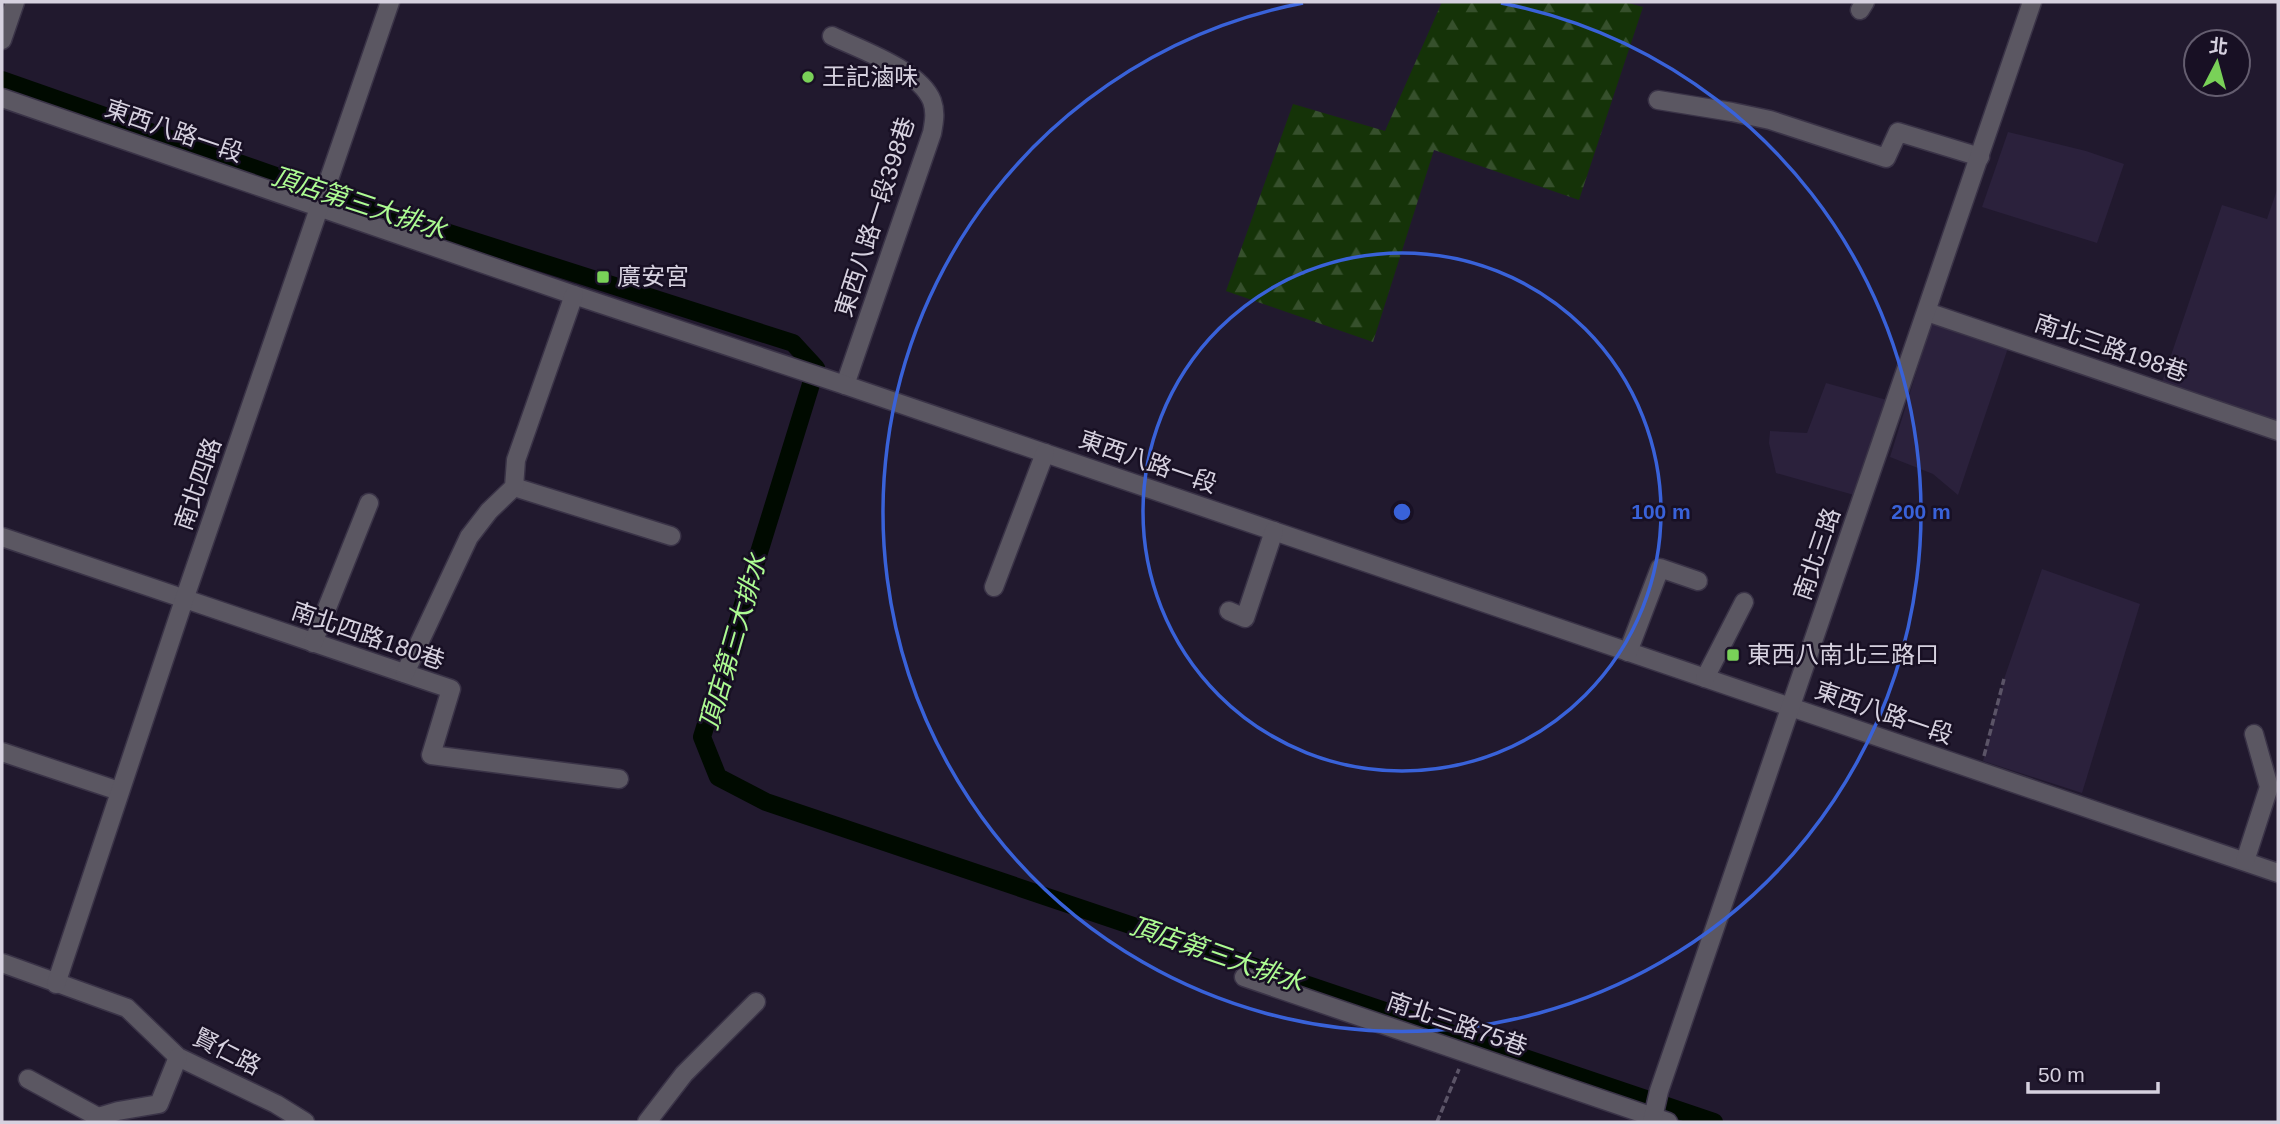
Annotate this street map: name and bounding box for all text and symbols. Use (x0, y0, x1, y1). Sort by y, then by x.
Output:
north arrow (2182, 28, 2252, 98)
text: 北 (2208, 35, 2229, 58)
place label: 王記滷味 (822, 63, 918, 90)
marker: 王記滷味 (800, 69, 816, 85)
street label: 東西八路一段 (102, 94, 247, 167)
street label: 東西八路一段398巷 (830, 114, 920, 320)
water label: 頂店第三大排水 (268, 161, 451, 246)
place label: 廣安宮 (617, 263, 689, 290)
marker: 廣安宮 (595, 269, 611, 285)
street label: 南北三路198巷 (2031, 309, 2191, 386)
street label: 東西八路一段 (1076, 425, 1221, 498)
street label: 南北四路 (169, 434, 226, 534)
centre of rings (1390, 500, 1414, 524)
text: 100 m (1631, 500, 1691, 523)
text: 200 m (1891, 500, 1951, 523)
street label: 南北三路 (1788, 504, 1845, 604)
water label: 頂店第三大排水 (693, 549, 773, 734)
street label: 南北四路180巷 (288, 597, 448, 674)
place label: 東西八南北三路口 (1747, 641, 1939, 668)
marker: 東西八南北三路口 (1725, 647, 1741, 663)
street label: 東西八路一段 (1812, 676, 1957, 749)
water label: 頂店第三大排水 (1126, 910, 1309, 998)
street label: 南北三路75巷 (1383, 987, 1531, 1060)
street label: 賢仁路 (189, 1023, 265, 1080)
scale bar (2028, 1050, 2158, 1094)
text: 50 m (2038, 1063, 2085, 1086)

